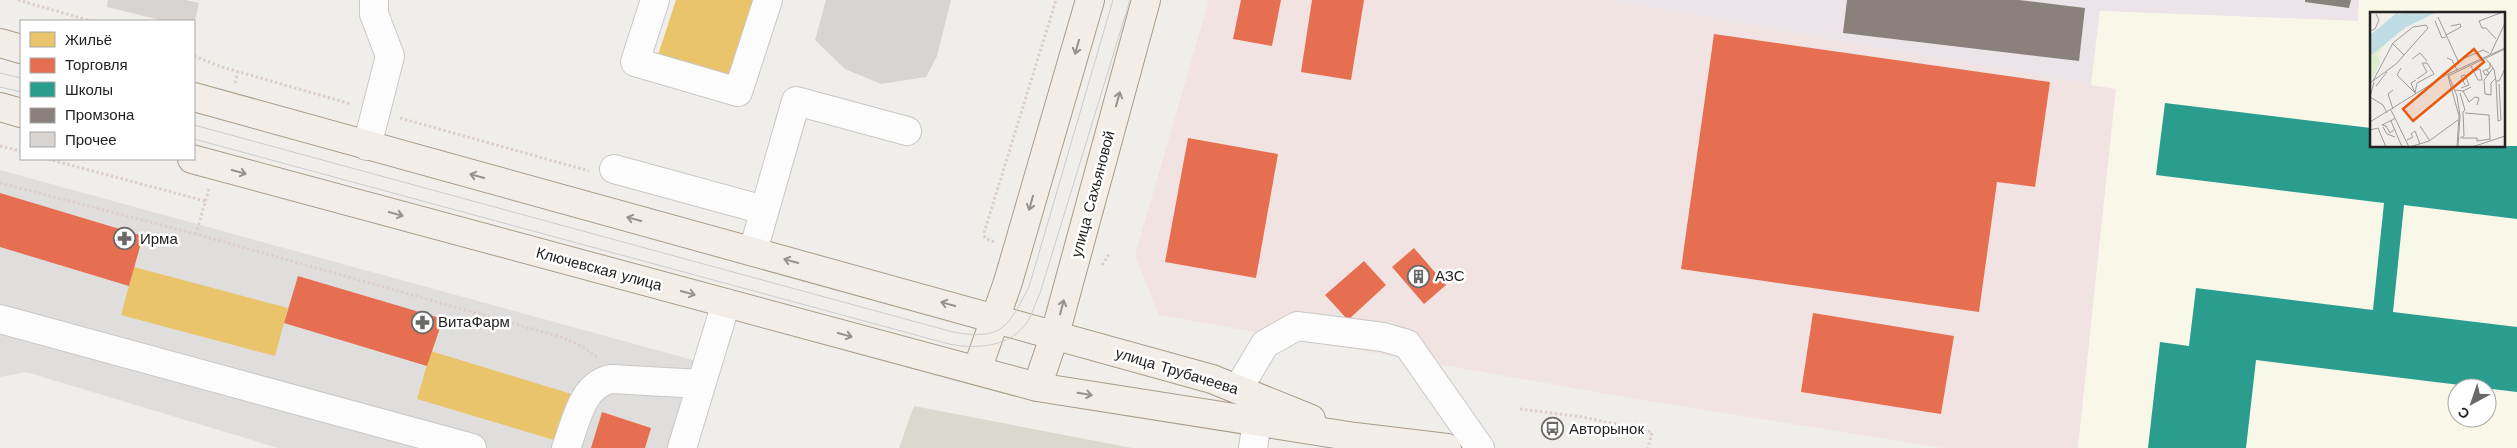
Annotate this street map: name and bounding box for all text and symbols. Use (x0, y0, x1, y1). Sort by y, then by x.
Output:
inset map (2370, 12, 2504, 148)
legend (20, 20, 195, 160)
text: Жильё (65, 31, 112, 49)
one-way arrow (1071, 38, 1081, 54)
text: Торговля (65, 56, 128, 74)
text: Школы (65, 81, 113, 99)
one-way arrow (1114, 92, 1124, 108)
text: Промзона (65, 106, 135, 124)
street label: улица Сахьяновой (1067, 129, 1119, 259)
text: Прочее (65, 131, 117, 149)
one-way arrow (231, 167, 247, 177)
one-way arrow (470, 171, 486, 180)
one-way arrow (1026, 194, 1036, 210)
one-way arrow (388, 210, 404, 219)
one-way arrow (627, 213, 643, 223)
pharmacy icon: Ирма (112, 227, 136, 251)
place label: Ирма (140, 230, 178, 248)
street label: Ключевская улица (534, 244, 665, 295)
one-way arrow (784, 256, 800, 266)
building icon: АЗС (1407, 264, 1431, 288)
place label: АЗС (1435, 267, 1465, 285)
one-way arrow (680, 289, 696, 298)
one-way arrow (940, 299, 956, 309)
one-way arrow (1058, 299, 1067, 315)
pharmacy icon: ВитаФарм (410, 310, 434, 334)
place label: ВитаФарм (438, 313, 510, 331)
one-way arrow (837, 331, 853, 340)
street label: улица Трубачеева (1113, 344, 1241, 398)
north arrow (2447, 378, 2497, 428)
one-way arrow (1076, 390, 1092, 400)
text: С (2455, 404, 2473, 422)
bus stop icon: Авторынок (1541, 417, 1565, 441)
place label: Авторынок (1569, 420, 1644, 438)

